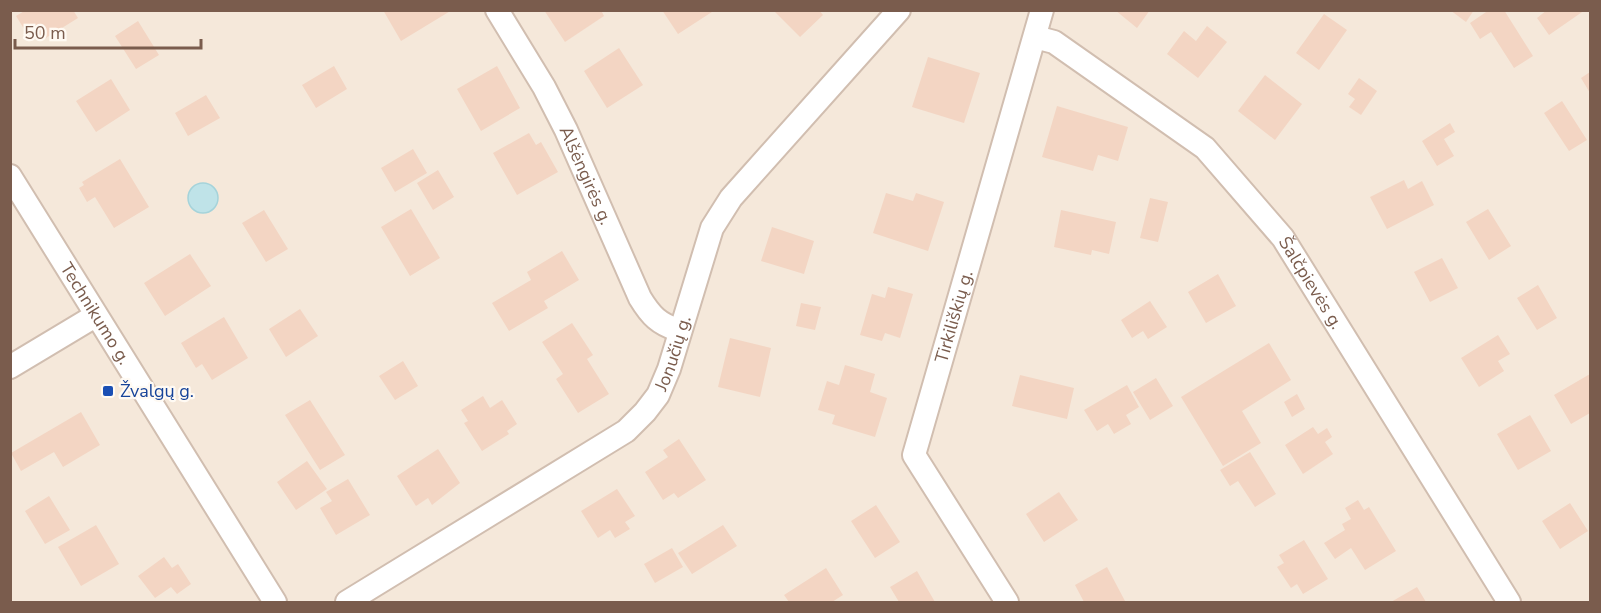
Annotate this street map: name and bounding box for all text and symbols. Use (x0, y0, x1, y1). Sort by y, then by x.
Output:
scale bar (15, 12, 201, 50)
text: 50 m (24, 21, 66, 45)
street label: Alšėngirės g. (554, 122, 618, 228)
street label: Šalčpievės g. (1273, 232, 1349, 334)
street label: Technikumo g. (55, 258, 136, 369)
street label: Tirkiliškių g. (929, 267, 979, 366)
street label: Jonučių g. (649, 313, 697, 396)
place label: Žvalgų g. (120, 379, 194, 403)
marker: Žvalgų g. (101, 384, 115, 398)

